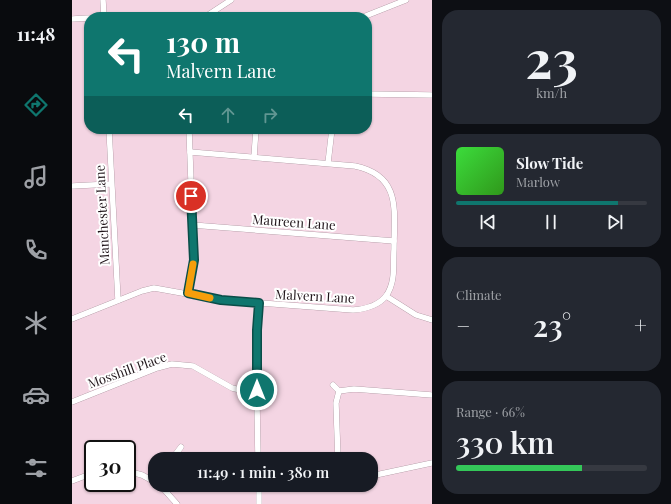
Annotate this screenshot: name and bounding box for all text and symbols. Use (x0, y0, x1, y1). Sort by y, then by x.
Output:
text: 11:48 (17, 22, 55, 46)
text: 130 m (166, 23, 240, 60)
text: 23 (525, 23, 578, 92)
icon: left (100, 28, 152, 80)
text: Malvern Lane (166, 59, 276, 83)
text: km/h (536, 84, 567, 101)
icon: directions (22, 91, 50, 119)
icon: left (175, 104, 197, 126)
icon: ahead (217, 104, 239, 126)
icon: right (259, 104, 281, 126)
text: Slow Tide (516, 153, 583, 173)
icon: music (22, 163, 50, 191)
street label: Manchester Lane (90, 164, 113, 266)
text: Marlow (516, 173, 560, 190)
pin (174, 179, 208, 213)
icon: arrive (180, 185, 202, 207)
street label: Maureen Lane (252, 210, 337, 233)
icon: previous (477, 211, 499, 233)
icon: pause (540, 211, 562, 233)
icon: next (604, 211, 626, 233)
icon: phone (22, 236, 50, 264)
street label: Malvern Lane (275, 285, 356, 306)
text: Climate (456, 286, 502, 303)
text: 23° (533, 305, 571, 345)
icon: climate (22, 309, 50, 337)
text: − (456, 310, 470, 340)
text: + (634, 310, 647, 340)
street label: Mosshill Place (85, 347, 169, 392)
position arrow (236, 369, 278, 411)
icon: car (22, 381, 50, 409)
text: Range · 66% (456, 403, 525, 420)
text: 330 km (456, 422, 554, 462)
speed limit sign: 30 (84, 440, 136, 492)
icon: filters (22, 454, 50, 482)
text: 11:49 · 1 min · 380 m (197, 462, 329, 482)

